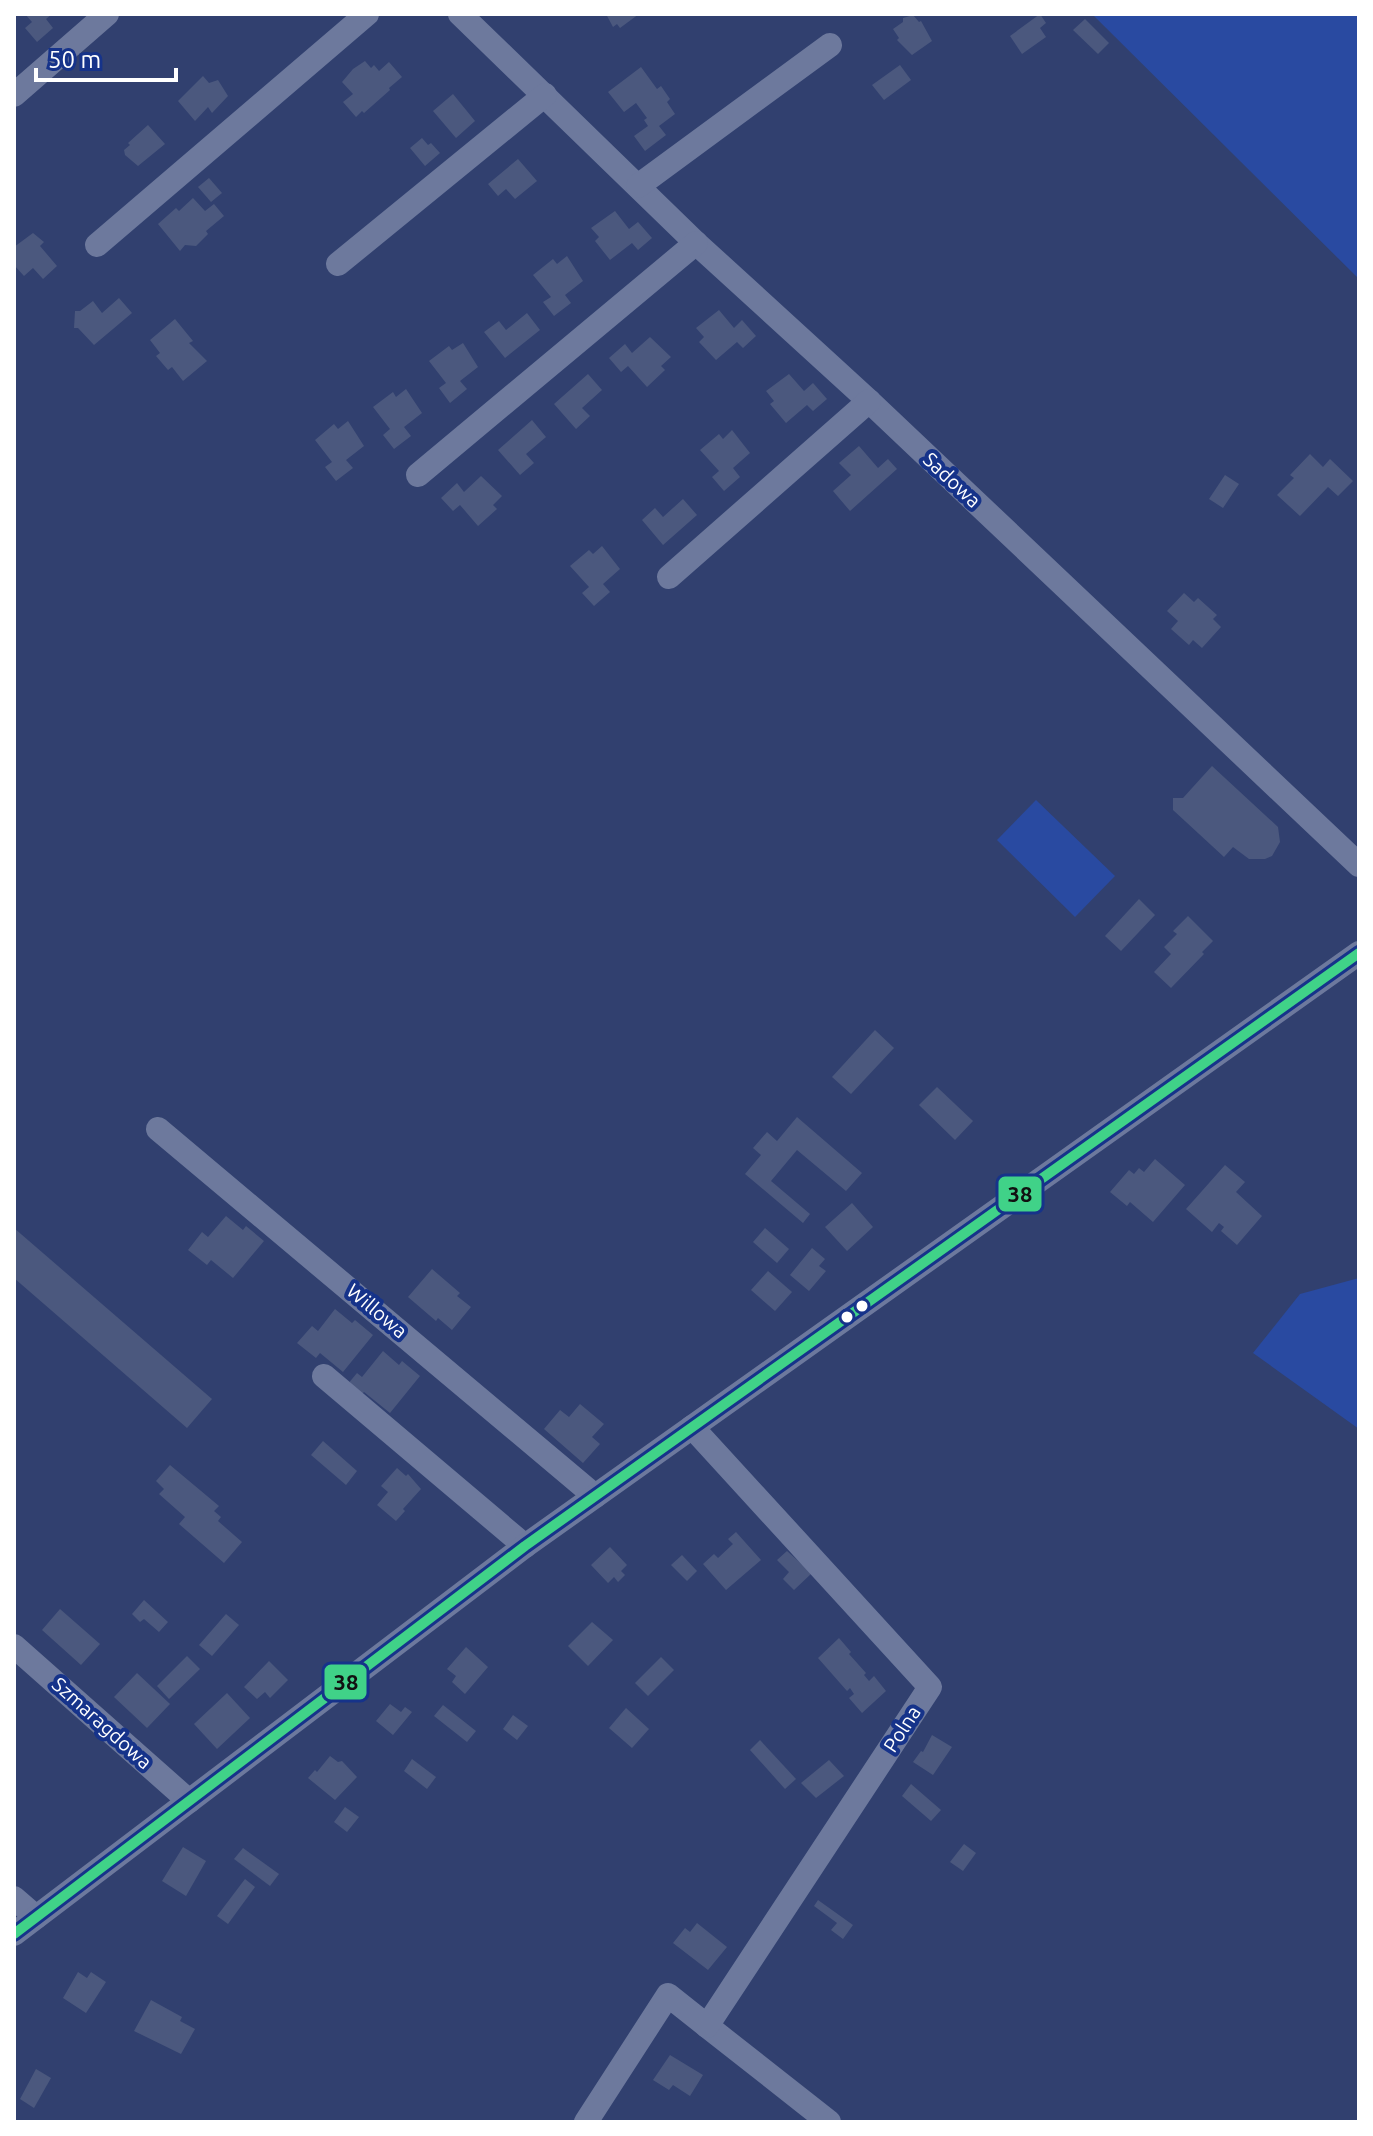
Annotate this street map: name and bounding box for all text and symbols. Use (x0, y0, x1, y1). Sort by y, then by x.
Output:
scale bar (36, 32, 176, 82)
text: 50 m (48, 46, 101, 73)
street label: Sadowa (919, 447, 986, 512)
line badge: 38 (997, 1175, 1043, 1213)
text: 38 (1008, 1181, 1032, 1206)
street label: Willowa (342, 1279, 412, 1342)
unlabelled marker (854, 1298, 870, 1314)
unlabelled marker (839, 1309, 855, 1325)
line badge: 38 (323, 1663, 368, 1701)
text: 38 (334, 1669, 358, 1694)
street label: Szmaragdowa (48, 1672, 157, 1773)
street label: Polna (878, 1701, 925, 1756)

